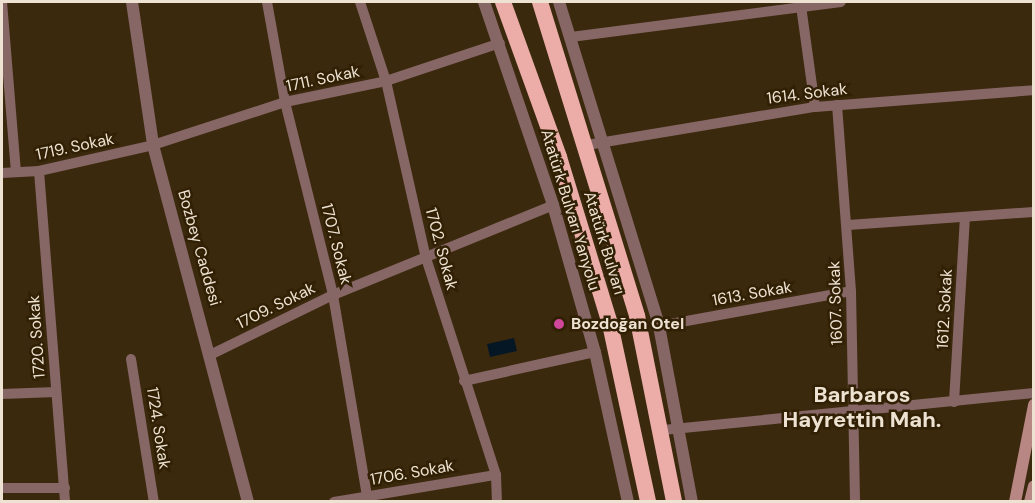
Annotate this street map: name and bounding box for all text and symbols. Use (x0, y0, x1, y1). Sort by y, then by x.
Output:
street label: 1711. Sokak (285, 62, 361, 96)
street label: 1614. Sokak (766, 80, 848, 108)
street label: Atatürk Bulvarı Yanyolu (536, 127, 604, 293)
street label: 1719. Sokak (34, 129, 116, 165)
street label: Bozbey Caddesi (173, 188, 225, 308)
street label: Atatürk Bulvarı (579, 189, 629, 297)
street label: 1707. Sokak (317, 202, 355, 286)
street label: 1702. Sokak (421, 206, 461, 292)
street label: 1607. Sokak (825, 261, 847, 345)
street label: 1612. Sokak (933, 268, 957, 350)
street label: 1613. Sokak (711, 278, 793, 310)
street label: 1709. Sokak (234, 279, 318, 333)
street label: 1720. Sokak (25, 295, 49, 379)
place label: Bozdoğan Otel (571, 314, 684, 334)
marker: Bozdoğan Otel (552, 317, 566, 331)
district label: Barbaros Hayrettin Mah. (783, 381, 941, 433)
street label: 1724. Sokak (142, 386, 174, 470)
street label: 1706. Sokak (369, 456, 455, 490)

